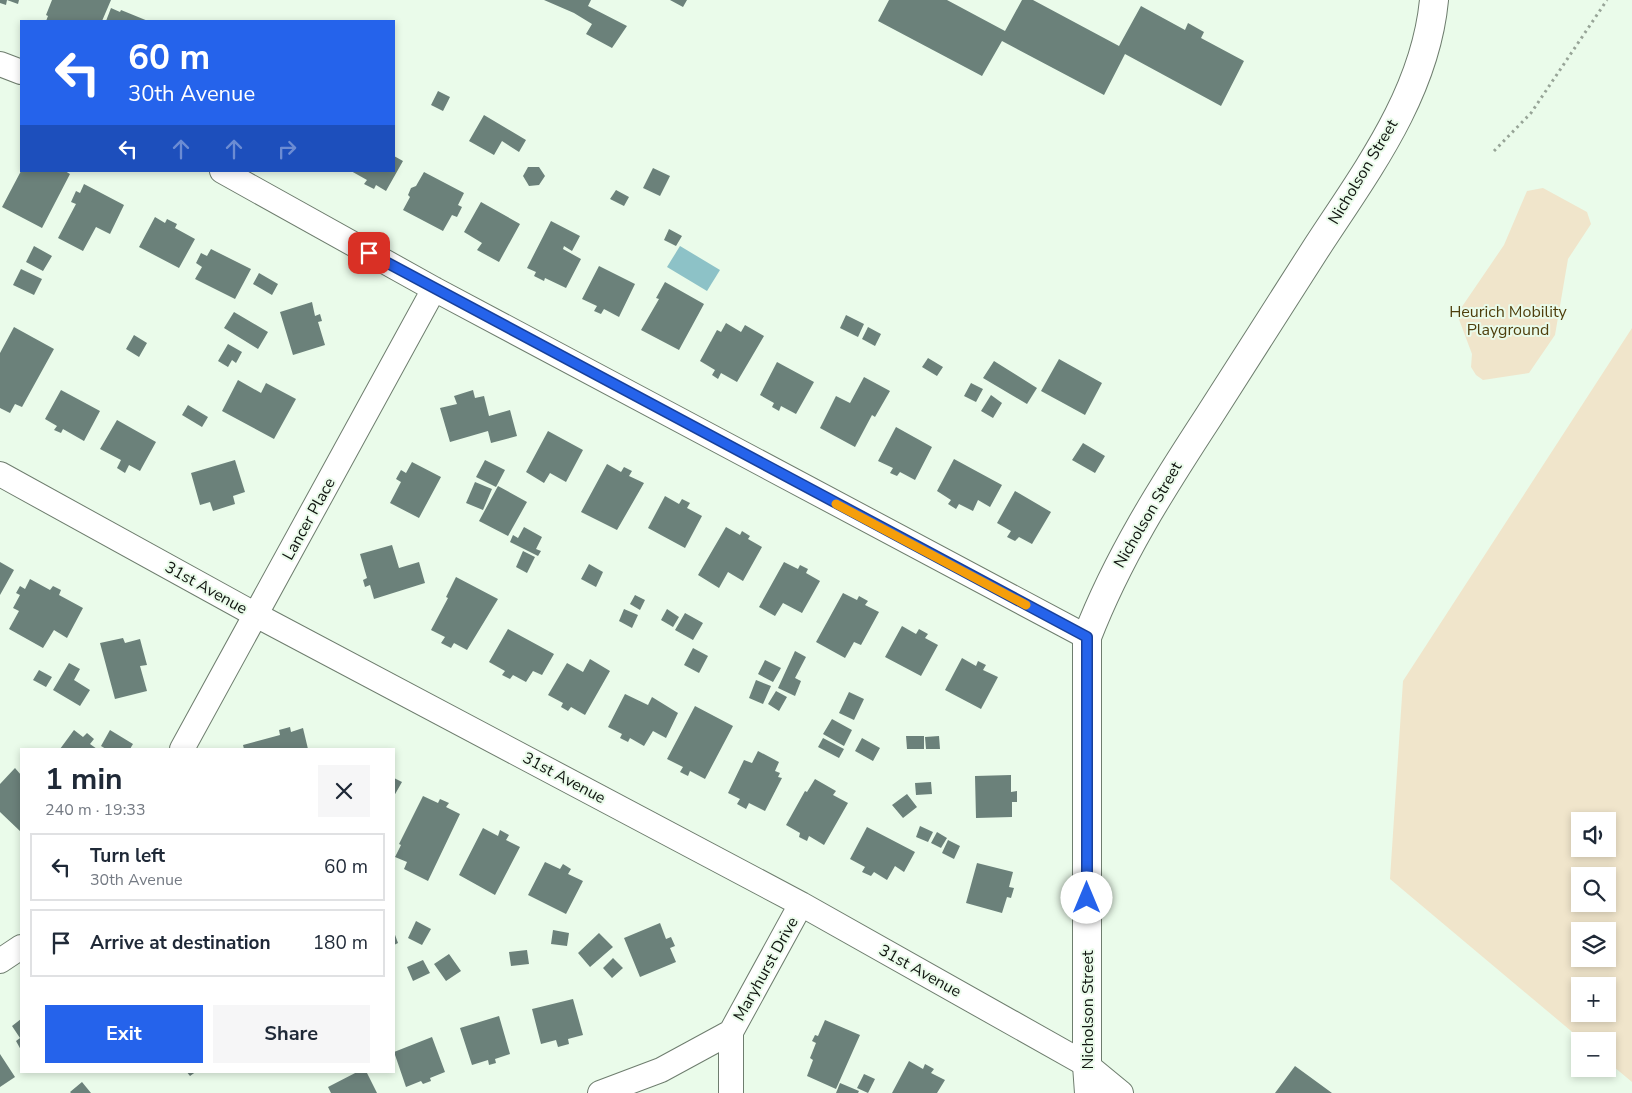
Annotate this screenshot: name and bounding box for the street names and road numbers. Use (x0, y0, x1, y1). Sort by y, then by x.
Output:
street label: Nicholson Street (1323, 115, 1403, 229)
street label: Nicholson Street (1109, 458, 1187, 572)
street label: Lancer Place (277, 474, 341, 564)
street label: 31st Avenue (161, 556, 251, 620)
street label: 31st Avenue (519, 747, 609, 809)
street label: Maryhurst Drive (728, 913, 804, 1025)
street label: 31st Avenue (875, 939, 965, 1003)
street label: Nicholson Street (1077, 950, 1099, 1070)

